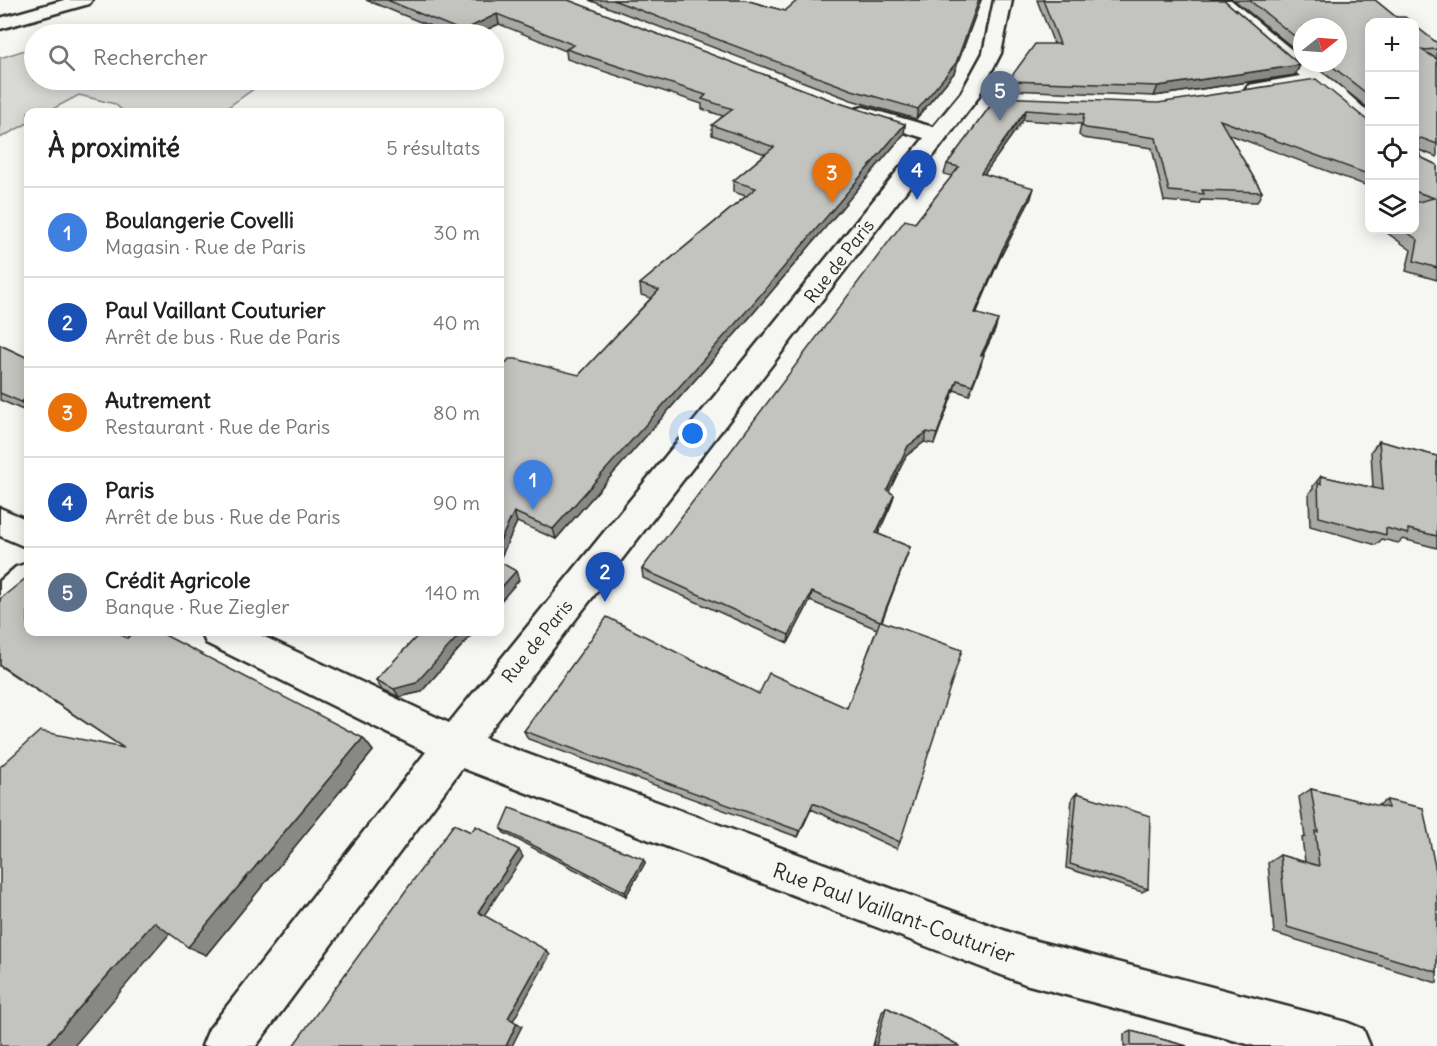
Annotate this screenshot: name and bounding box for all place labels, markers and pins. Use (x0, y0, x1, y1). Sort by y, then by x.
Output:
pin: 5 (980, 72, 1020, 121)
pin: 4 (898, 150, 936, 200)
pin: 3 (812, 154, 852, 203)
pin: 1 (514, 460, 552, 510)
pin: 2 (586, 552, 624, 602)

